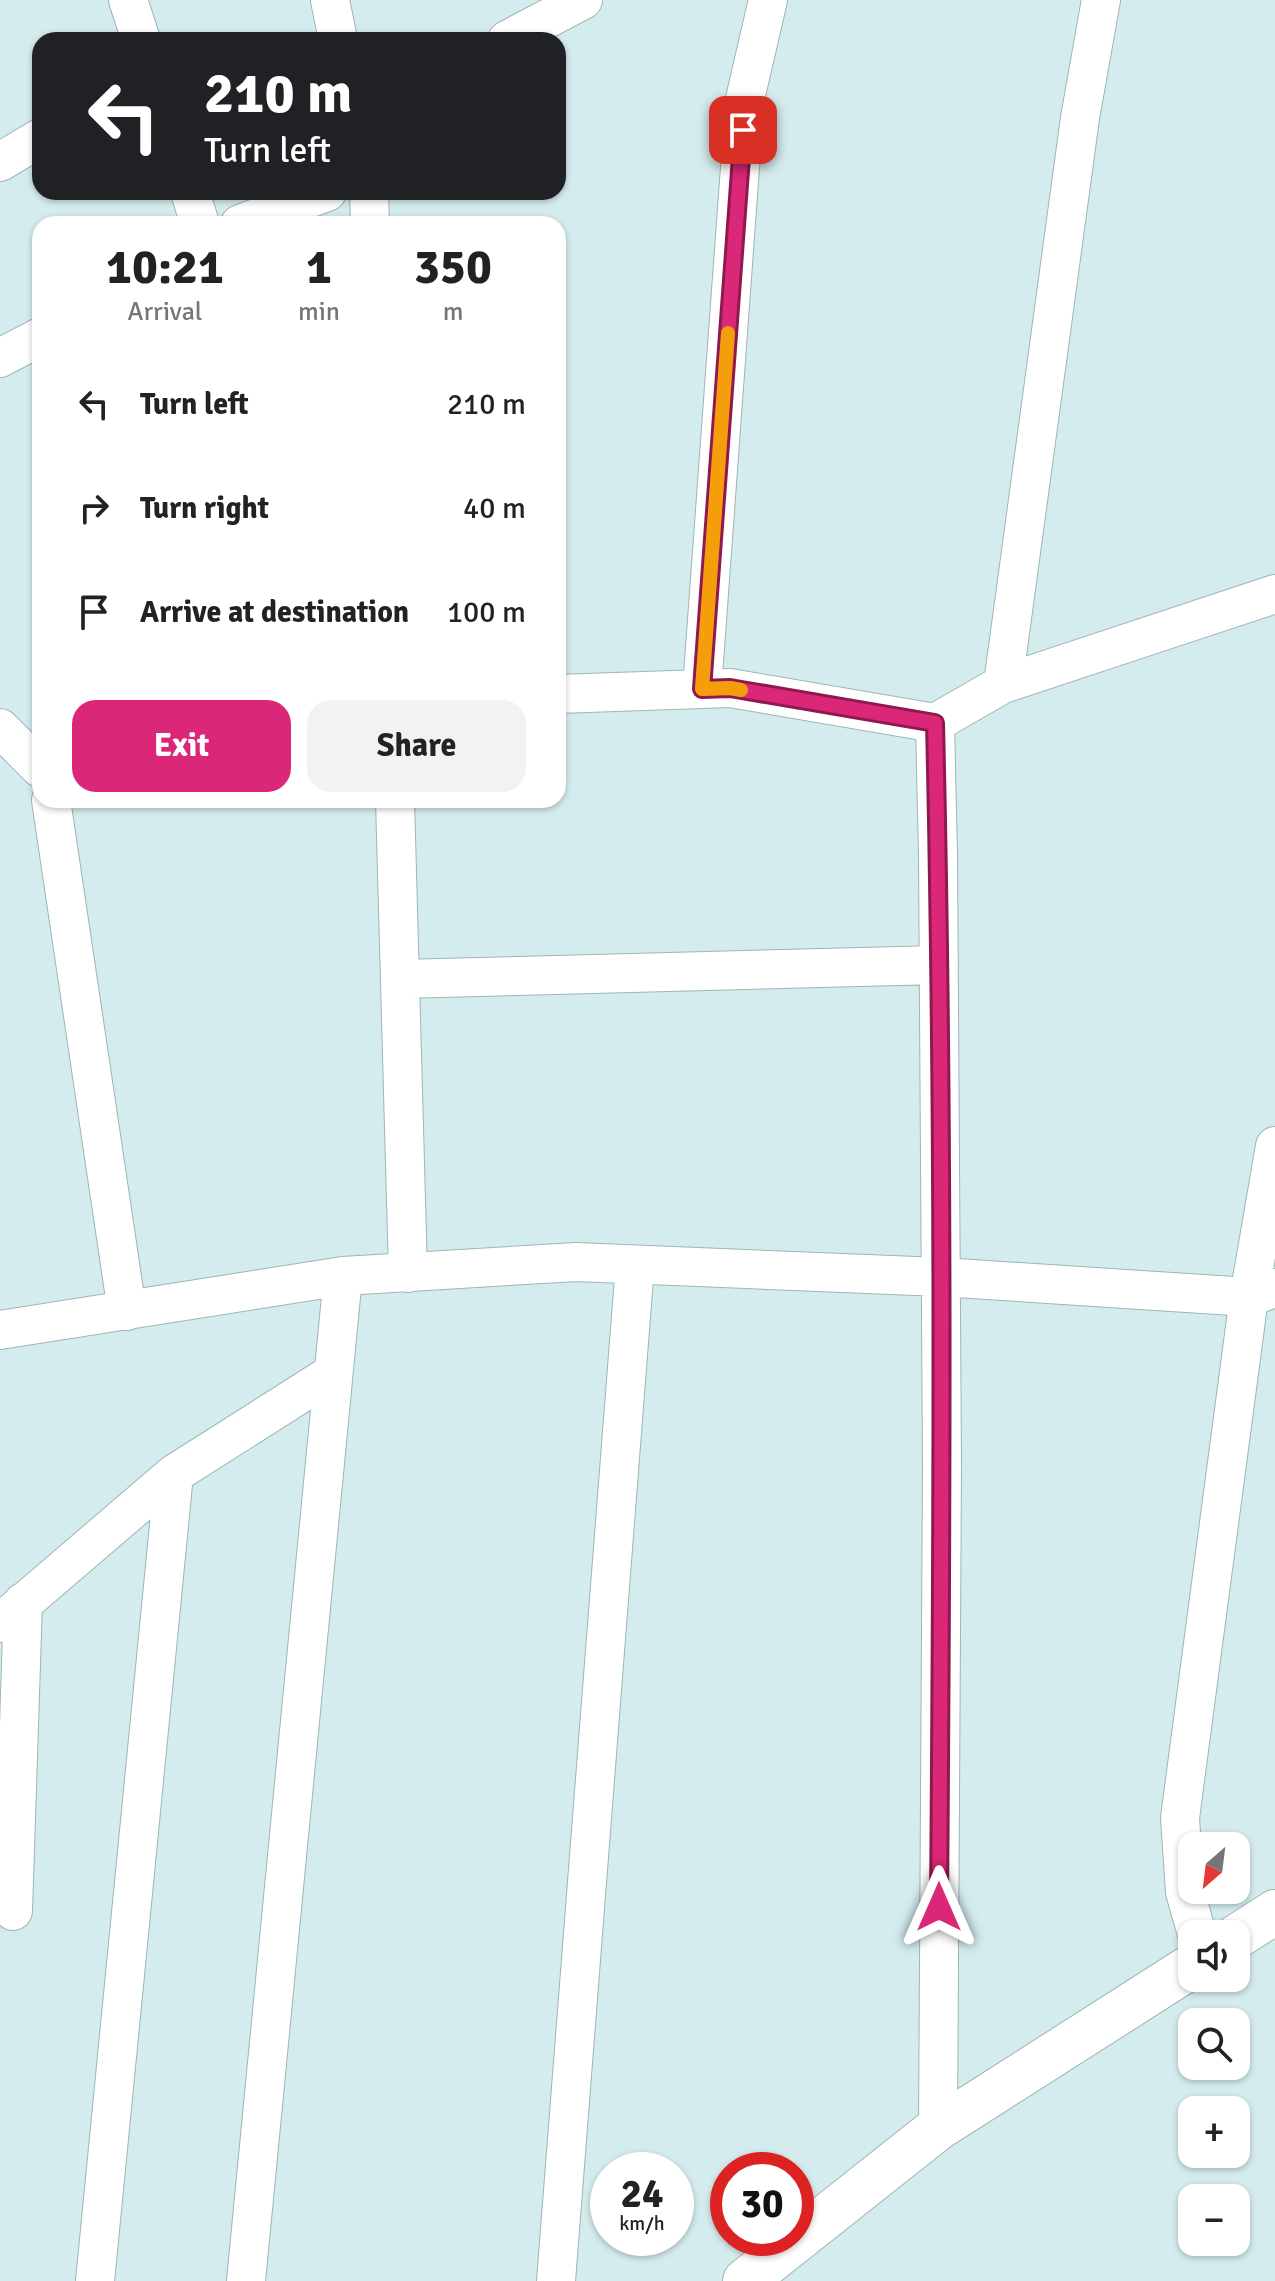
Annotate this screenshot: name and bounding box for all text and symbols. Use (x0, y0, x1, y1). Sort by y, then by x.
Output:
text: 210 m (204, 59, 352, 128)
icon: left (72, 64, 176, 168)
pin (709, 96, 777, 164)
icon: arrive (721, 108, 765, 152)
text: Turn left (204, 128, 331, 173)
text: 10:21 (106, 238, 224, 297)
text: 1 (306, 238, 332, 297)
text: 350 (414, 238, 492, 297)
text: Arrival (128, 296, 202, 328)
text: min (298, 296, 340, 328)
text: m (443, 296, 463, 328)
icon: left (72, 382, 116, 426)
text: Turn left (140, 386, 249, 423)
text: 210 m (447, 386, 526, 423)
icon: right (72, 486, 116, 530)
text: Turn right (140, 490, 269, 527)
text: 40 m (463, 490, 526, 527)
icon: arrive (72, 590, 116, 634)
text: Arrive at destination (140, 594, 409, 631)
text: 100 m (447, 594, 526, 631)
button: Exit (72, 700, 291, 792)
button: Share (307, 700, 526, 792)
north arrow (1178, 1832, 1250, 1904)
map controls (1178, 1832, 1250, 2256)
position arrow (897, 1865, 981, 1949)
button: sound (1178, 1920, 1250, 1992)
button: search (1178, 2008, 1250, 2080)
button: + (1178, 2096, 1250, 2168)
speed limit sign: 30 (710, 2152, 814, 2256)
text: 24 (620, 2169, 664, 2219)
button: − (1178, 2184, 1250, 2256)
text: km/h (619, 2211, 665, 2236)

